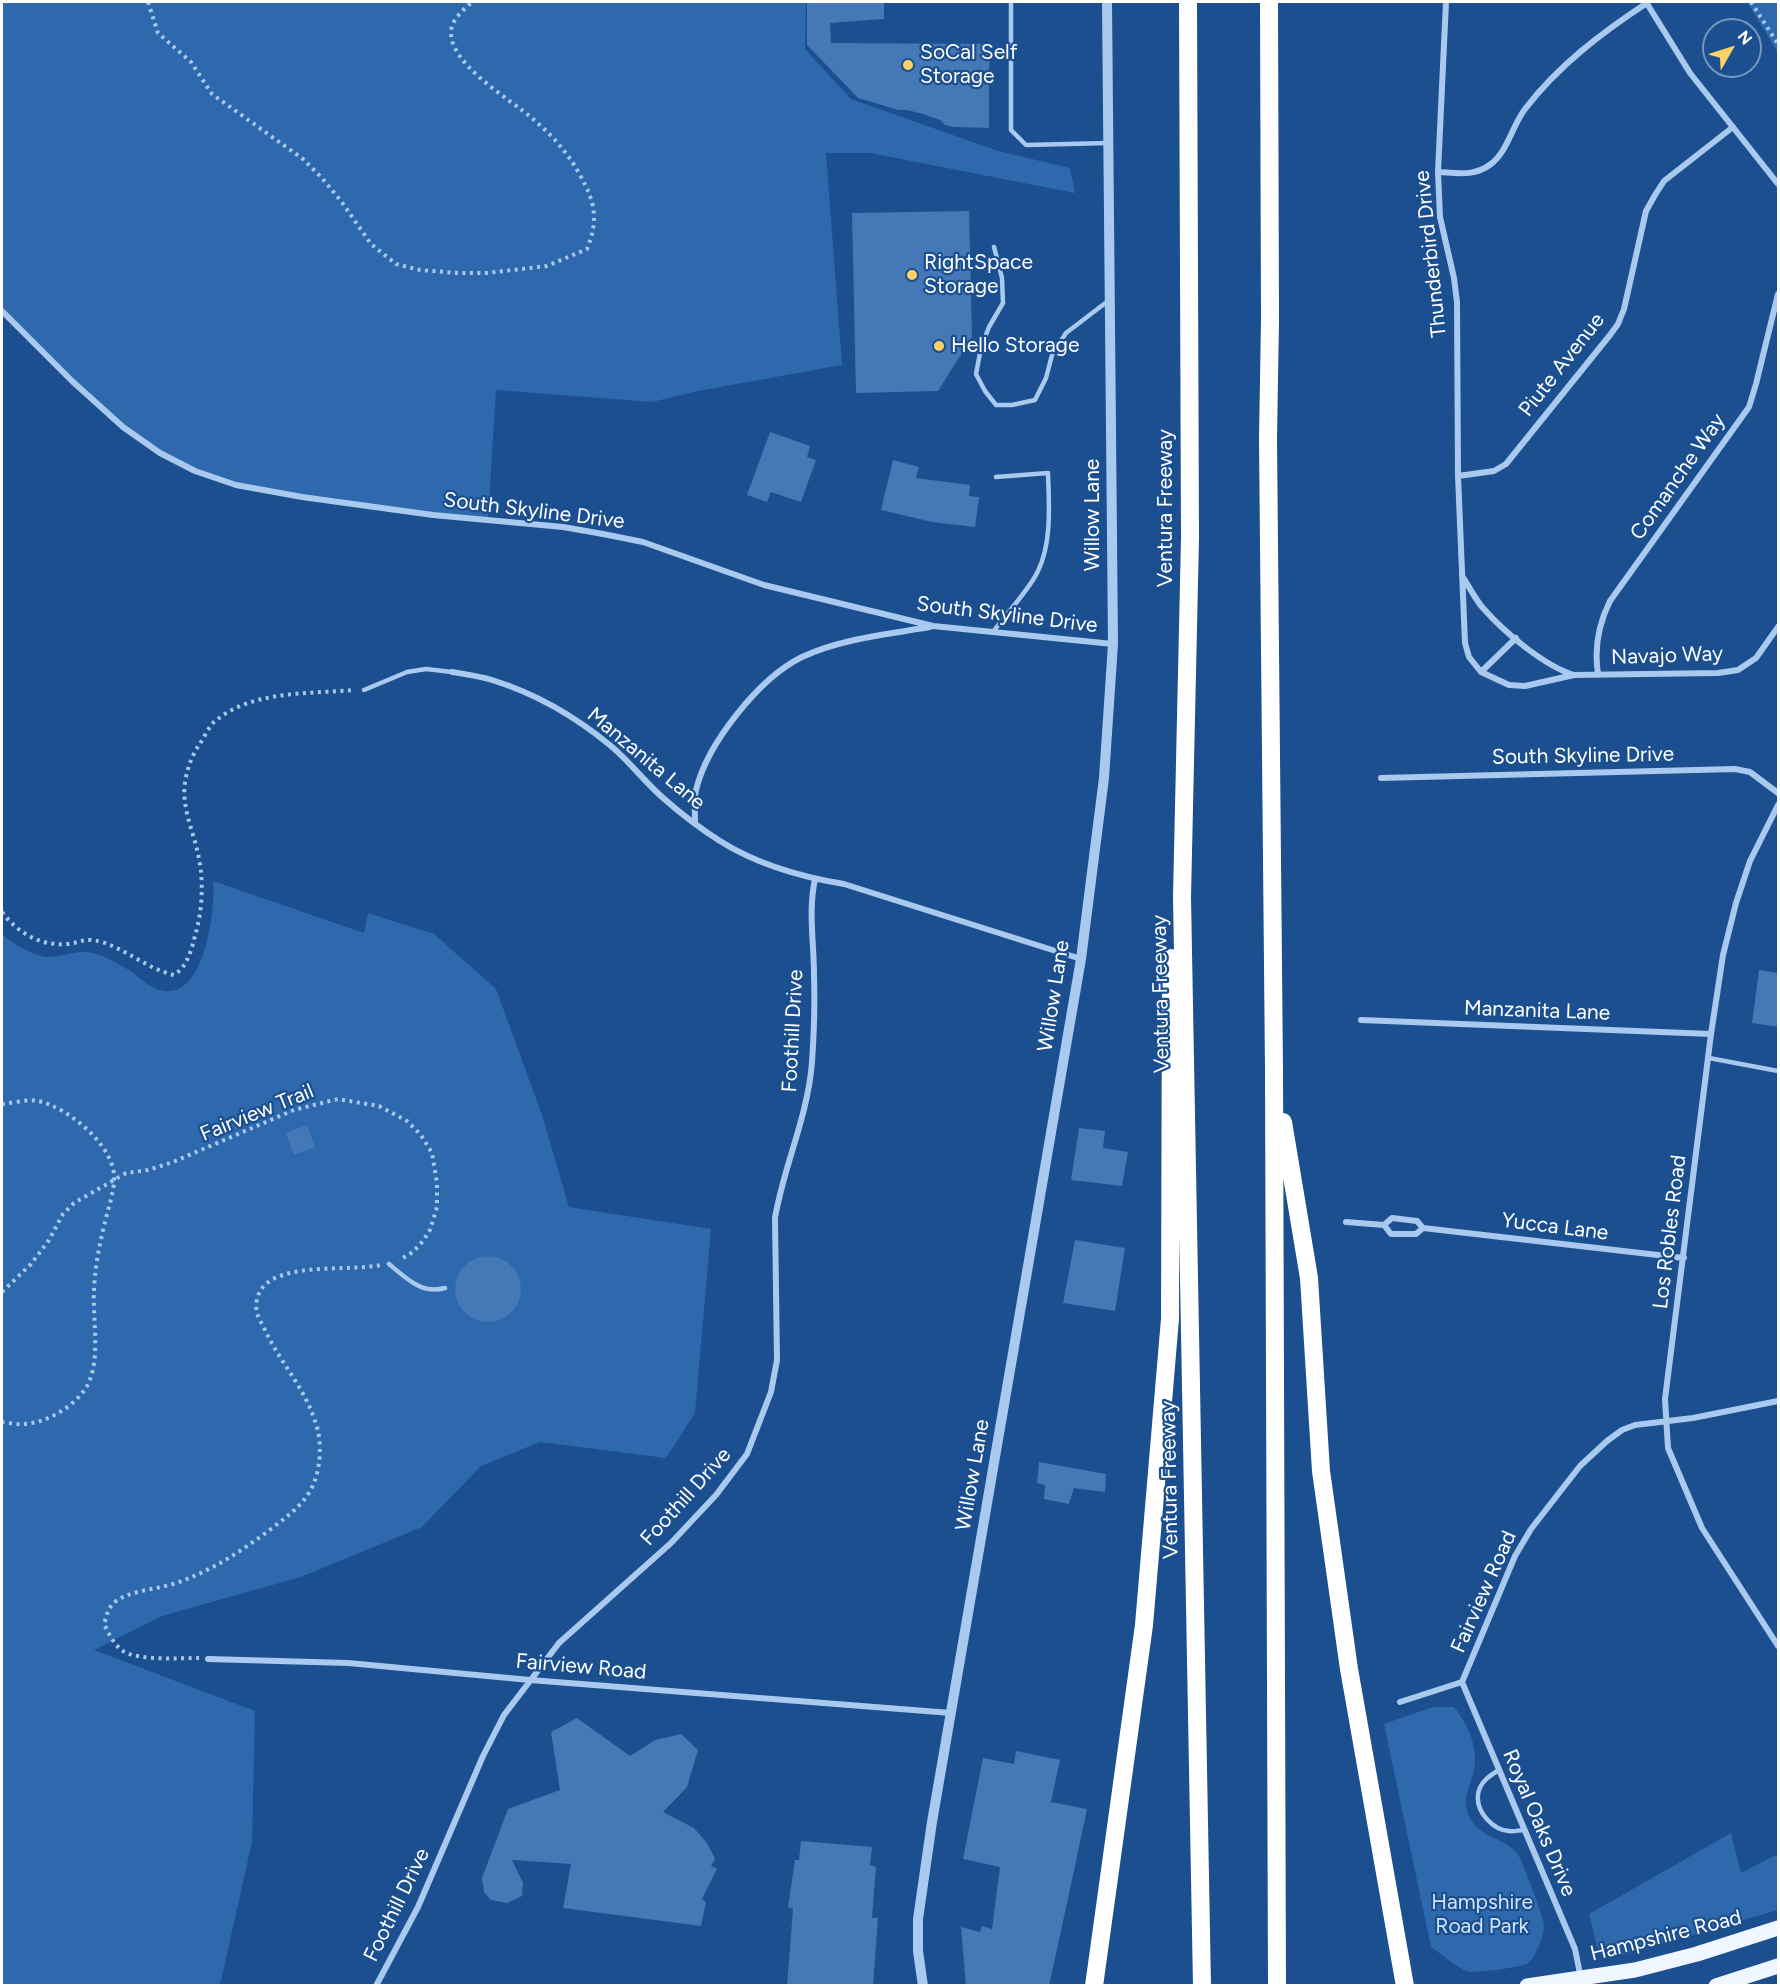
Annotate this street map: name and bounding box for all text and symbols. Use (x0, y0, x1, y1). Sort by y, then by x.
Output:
north arrow (1702, 18, 1762, 78)
text: N (1734, 27, 1756, 48)
place label: SoCal Self Storage (920, 40, 1017, 90)
marker: SoCal Self Storage (901, 58, 915, 72)
street label: Thunderbird Drive (1410, 169, 1452, 339)
place label: RightSpace Storage (924, 250, 1033, 300)
marker: RightSpace Storage (905, 268, 919, 282)
street label: Piute Avenue (1514, 308, 1610, 422)
place label: Hello Storage (951, 333, 1079, 359)
marker: Hello Storage (932, 339, 946, 353)
street label: Comanche Way (1625, 409, 1731, 545)
street label: Ventura Freeway (1153, 429, 1179, 587)
street label: Willow Lane (1080, 459, 1106, 571)
street label: South Skyline Drive (442, 487, 626, 535)
street label: South Skyline Drive (915, 591, 1099, 639)
street label: Navajo Way (1611, 641, 1723, 671)
street label: Manzanita Lane (582, 702, 710, 816)
street label: South Skyline Drive (1492, 742, 1674, 770)
street label: Ventura Freeway (1147, 915, 1175, 1073)
street label: Willow Lane (1033, 938, 1075, 1054)
street label: Foothill Drive (777, 969, 809, 1093)
street label: Manzanita Lane (1463, 996, 1611, 1026)
street label: Fairview Trail (196, 1079, 318, 1147)
street label: Los Robles Road (1648, 1153, 1692, 1311)
street label: Yucca Lane (1500, 1208, 1610, 1246)
street label: Ventura Freeway (1156, 1401, 1184, 1559)
street label: Willow Lane (951, 1417, 995, 1533)
street label: Foothill Drive (635, 1443, 737, 1551)
street label: Fairview Road (1446, 1527, 1522, 1657)
street label: Fairview Road (515, 1649, 647, 1685)
street label: Royal Oaks Drive (1497, 1746, 1581, 1900)
street label: Foothill Drive (359, 1844, 435, 1966)
park label: Hampshire Road Park (1431, 1890, 1533, 1940)
street label: Hampshire Road (1588, 1905, 1744, 1967)

